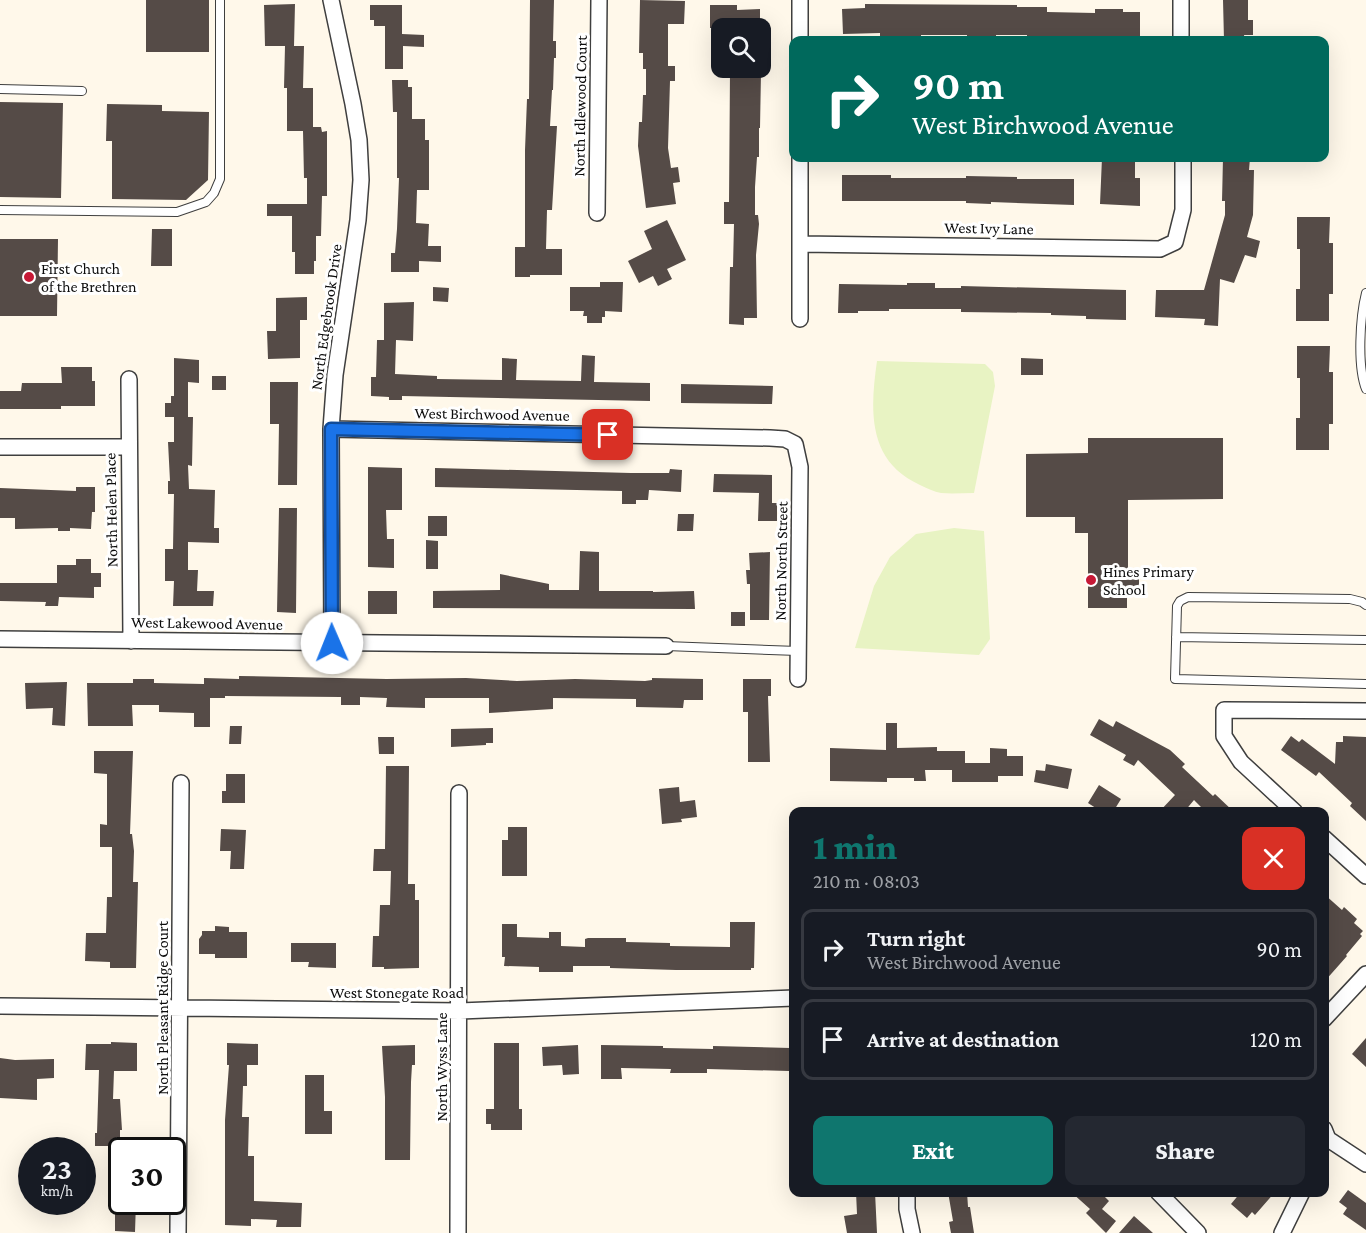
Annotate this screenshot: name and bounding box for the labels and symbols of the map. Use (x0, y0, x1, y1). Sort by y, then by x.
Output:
street label: North Idlewood Court (570, 35, 590, 177)
street label: West Ivy Lane (944, 219, 1034, 238)
street label: North Edgebrook Drive (307, 243, 346, 391)
place label: First Church of the Brethren (41, 260, 137, 295)
marker: First Church of the Brethren (22, 270, 36, 284)
street label: West Birchwood Avenue (414, 404, 570, 424)
pin (582, 409, 633, 460)
street label: North Helen Place (102, 453, 120, 567)
street label: North North Street (771, 500, 791, 621)
place label: Hines Primary School (1103, 563, 1194, 598)
marker: Hines Primary School (1084, 573, 1098, 587)
position arrow (300, 611, 364, 675)
street label: West Lakewood Avenue (131, 613, 283, 633)
street label: North Pleasant Ridge Court (154, 920, 172, 1095)
street label: West Stonegate Road (330, 984, 465, 1002)
street label: North Wyss Lane (433, 1012, 451, 1122)
speed limit sign: 30 (108, 1137, 186, 1215)

